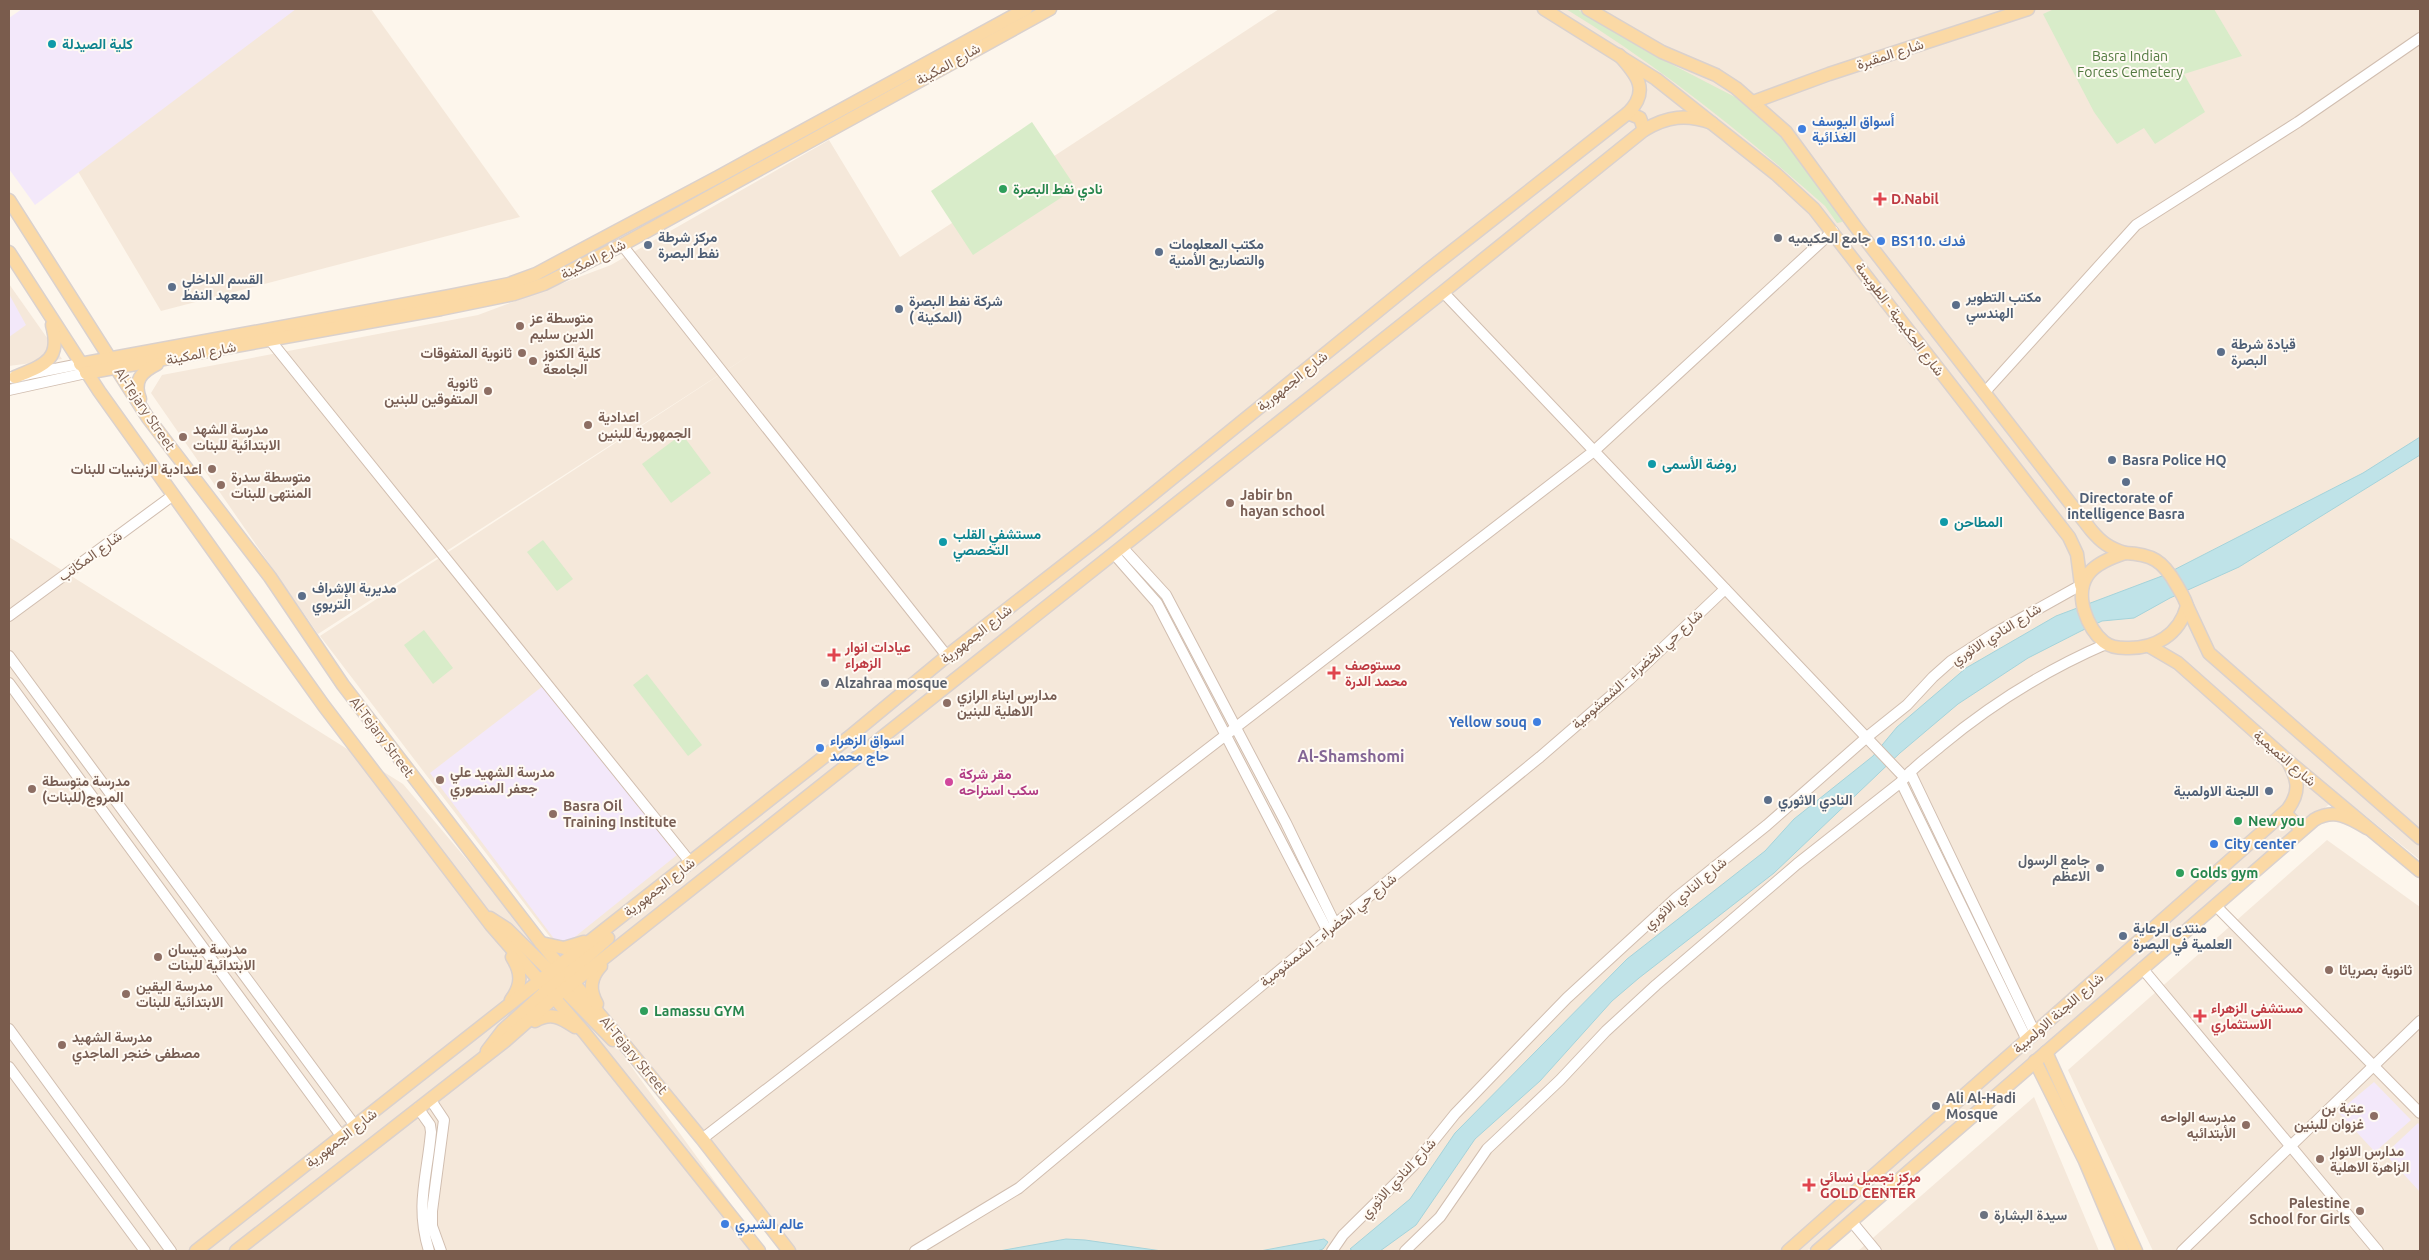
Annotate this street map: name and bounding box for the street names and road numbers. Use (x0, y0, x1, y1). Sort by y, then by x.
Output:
street label: شارع المقبرة (1855, 36, 1926, 75)
street label: شارع المكينة (913, 40, 984, 91)
street label: شارع المكينة (558, 236, 630, 285)
street label: شارع الحكيمية - الطويسة (1850, 259, 1948, 381)
street label: شارع المكينة (165, 338, 238, 371)
street label: شارع الجمهورية (1254, 348, 1332, 417)
street label: Al-Tejary Street (111, 365, 179, 454)
street label: شارع المكاتب (55, 528, 127, 587)
street label: شارع النادي الاثوري (1948, 600, 2046, 672)
street label: شارع الجمهورية (937, 601, 1017, 669)
street label: شارع حي الخضراء - الشمشومية (1568, 606, 1708, 735)
street label: Al-Tejary Street (347, 694, 418, 781)
street label: شارع التميمية (2249, 727, 2319, 792)
street label: شارع الجمهورية (620, 854, 700, 922)
street label: شارع النادي الاثوري (1640, 854, 1732, 935)
street label: شارع حي الخضراء - الشمشومية (1257, 870, 1402, 993)
street label: شارع اللجنة الاولمبية (2010, 969, 2108, 1059)
street label: Al-Tejary Street (597, 1013, 671, 1097)
street label: شارع الجمهورية (302, 1105, 382, 1173)
street label: شارع النادي الاثوري (1357, 1135, 1442, 1224)

